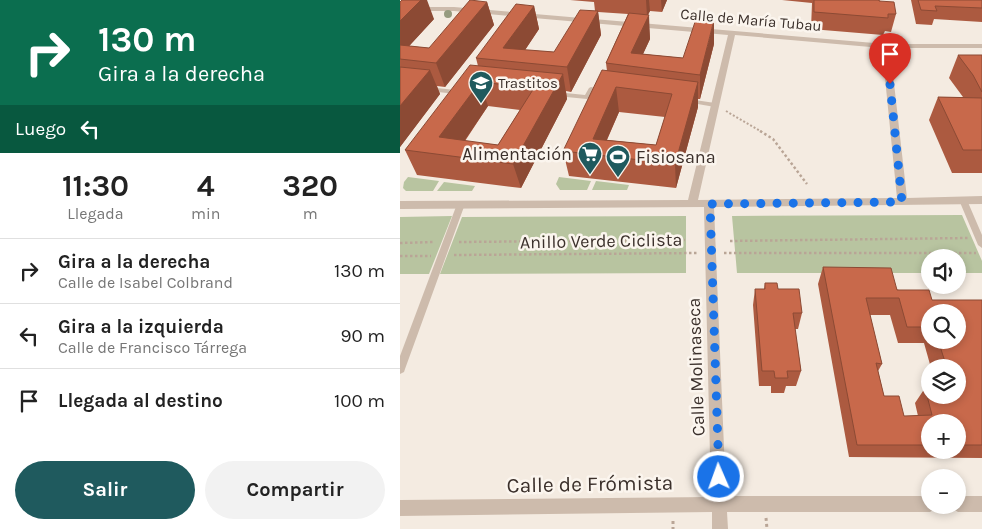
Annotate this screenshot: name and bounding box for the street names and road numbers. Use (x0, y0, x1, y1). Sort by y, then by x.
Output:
street label: Calle de María Tubau (680, 5, 822, 35)
street label: Anillo Verde Ciclista (520, 229, 682, 253)
street label: Calle Molinaseca (683, 297, 709, 437)
street label: Calle de Frómista (506, 471, 674, 497)

